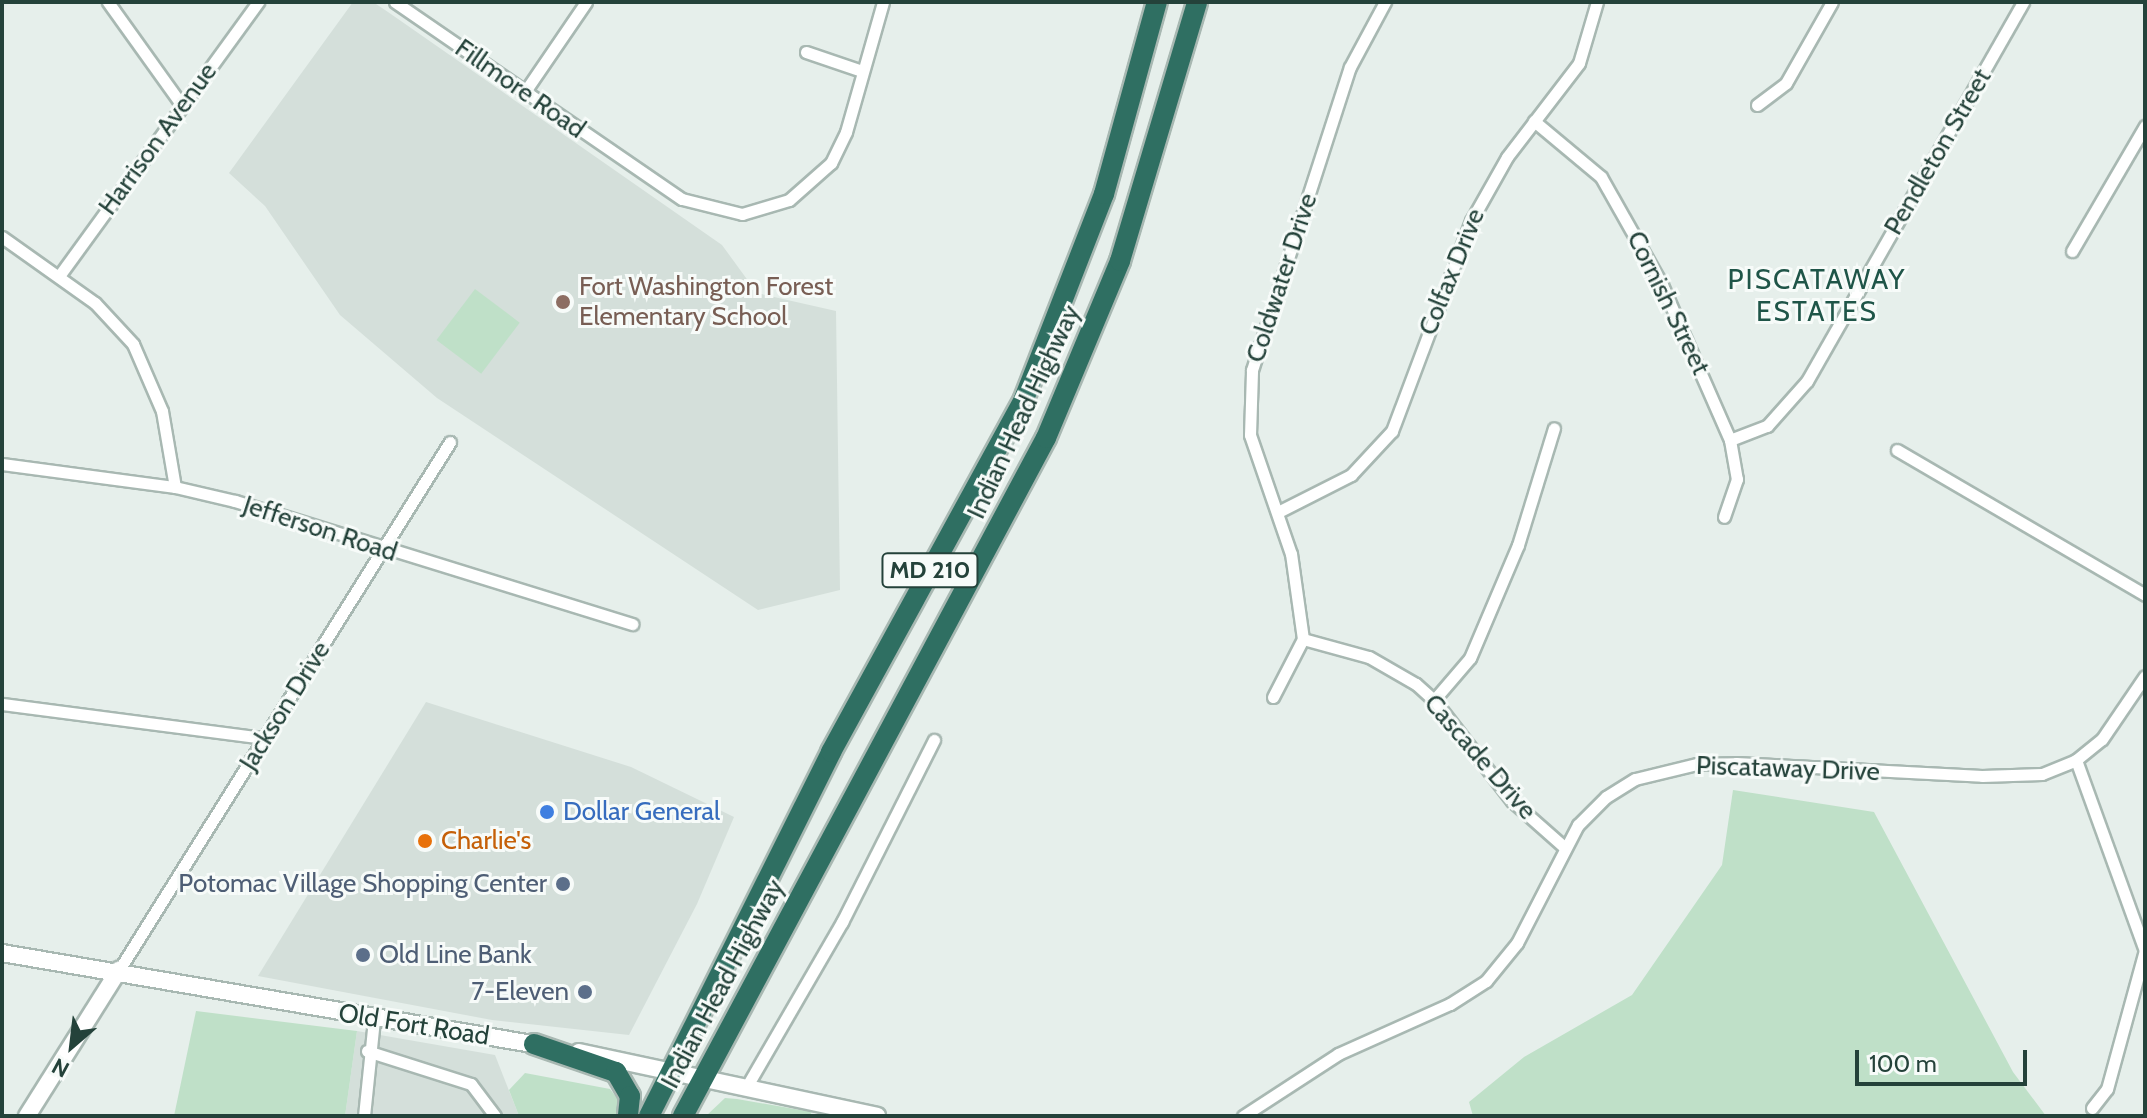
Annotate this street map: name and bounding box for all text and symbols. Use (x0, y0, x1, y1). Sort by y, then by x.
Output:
street label: Fillmore Road (449, 33, 591, 145)
street label: Harrison Avenue (92, 57, 224, 221)
street label: Pendleton Street (1878, 64, 1998, 240)
street label: Coldwater Drive (1240, 190, 1324, 366)
street label: Colfax Drive (1413, 204, 1491, 340)
street label: Cornish Street (1620, 226, 1716, 380)
district label: PISCATAWAY ESTATES (1728, 262, 1906, 328)
place label: Fort Washington Forest Elementary School (579, 271, 833, 332)
marker: Fort Washington Forest Elementary School (554, 293, 572, 311)
street label: Indian Head Highway (961, 300, 1087, 524)
street label: Jefferson Road (239, 489, 401, 569)
road number: MD 210 (880, 550, 980, 590)
street label: Jackson Drive (233, 636, 337, 776)
street label: Cascade Drive (1417, 688, 1543, 826)
street label: Piscataway Drive (1696, 750, 1880, 788)
place label: Dollar General (563, 796, 720, 828)
marker: Dollar General (538, 803, 556, 821)
place label: Charlie's (441, 825, 531, 857)
marker: Charlie's (416, 832, 434, 850)
place label: Potomac Village Shopping Center (178, 868, 547, 900)
street label: Indian Head Highway (655, 874, 791, 1094)
marker: Potomac Village Shopping Center (554, 875, 572, 893)
place label: Old Line Bank (379, 939, 532, 971)
marker: Old Line Bank (354, 946, 372, 964)
place label: 7-Eleven (471, 976, 569, 1008)
marker: 7-Eleven (576, 983, 594, 1001)
street label: Old Fort Road (336, 998, 492, 1052)
north arrow (32, 1006, 112, 1086)
scale bar (1859, 1034, 2031, 1084)
text: 100 m (1869, 1049, 1937, 1078)
text: N (47, 1052, 74, 1083)

